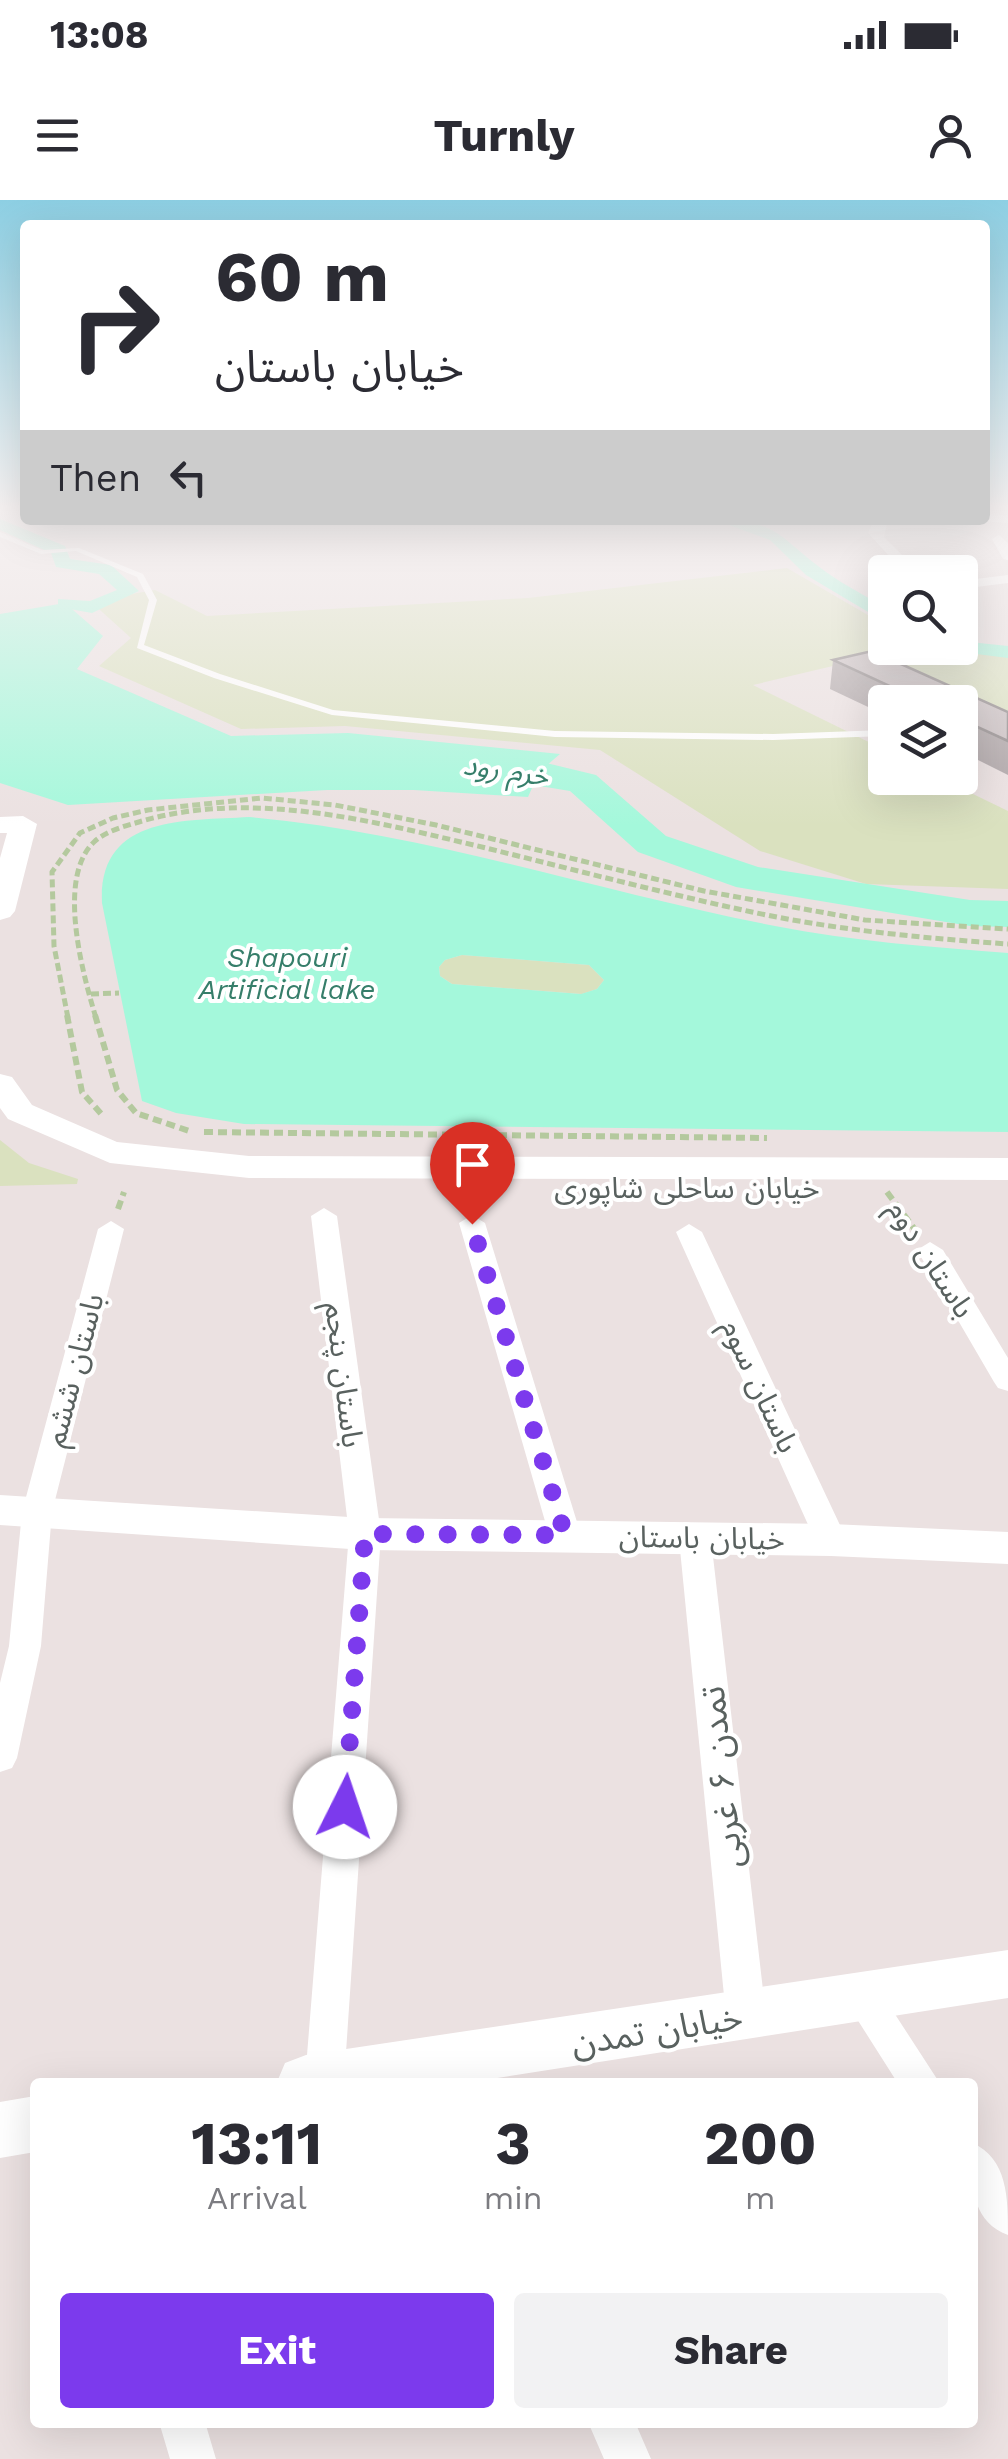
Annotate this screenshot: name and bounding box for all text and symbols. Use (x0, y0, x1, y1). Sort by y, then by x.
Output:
text: 13:08 (50, 13, 149, 57)
icon: menu (30, 108, 85, 163)
icon: person (923, 108, 978, 163)
text: Turnly (433, 109, 575, 162)
text: 60 m (215, 236, 389, 318)
icon: right (50, 260, 180, 390)
text: خیابان باستان (215, 340, 464, 393)
icon: left (161, 450, 216, 505)
text: Then (50, 456, 141, 500)
map controls (868, 555, 978, 795)
button: search (868, 555, 978, 665)
button: layers (868, 685, 978, 795)
water label: خرم رود (461, 748, 551, 797)
water label: Shapouri Artificial lake (197, 941, 376, 1006)
pin (430, 1122, 515, 1225)
icon: arrive (445, 1137, 500, 1192)
street label: خیابان ساحلی شاپوری (554, 1170, 820, 1207)
street label: باستان دوم (876, 1193, 982, 1327)
street label: باستان ششم (36, 1290, 117, 1452)
street label: باستان پنجم (312, 1300, 371, 1450)
street label: باستان سوم (710, 1313, 807, 1460)
street label: خیابان باستان (619, 1519, 785, 1556)
street label: تمدن ۶ غربی (691, 1684, 751, 1870)
position arrow (293, 1755, 397, 1859)
street label: خیابان تمدن (568, 1996, 746, 2064)
text: 13:11 (191, 2108, 322, 2179)
text: 3 (495, 2108, 531, 2179)
text: 200 (704, 2108, 817, 2179)
text: Arrival (207, 2179, 307, 2217)
text: min (484, 2179, 543, 2217)
text: m (745, 2179, 775, 2217)
button: Exit (60, 2293, 494, 2408)
button: Share (514, 2293, 948, 2408)

